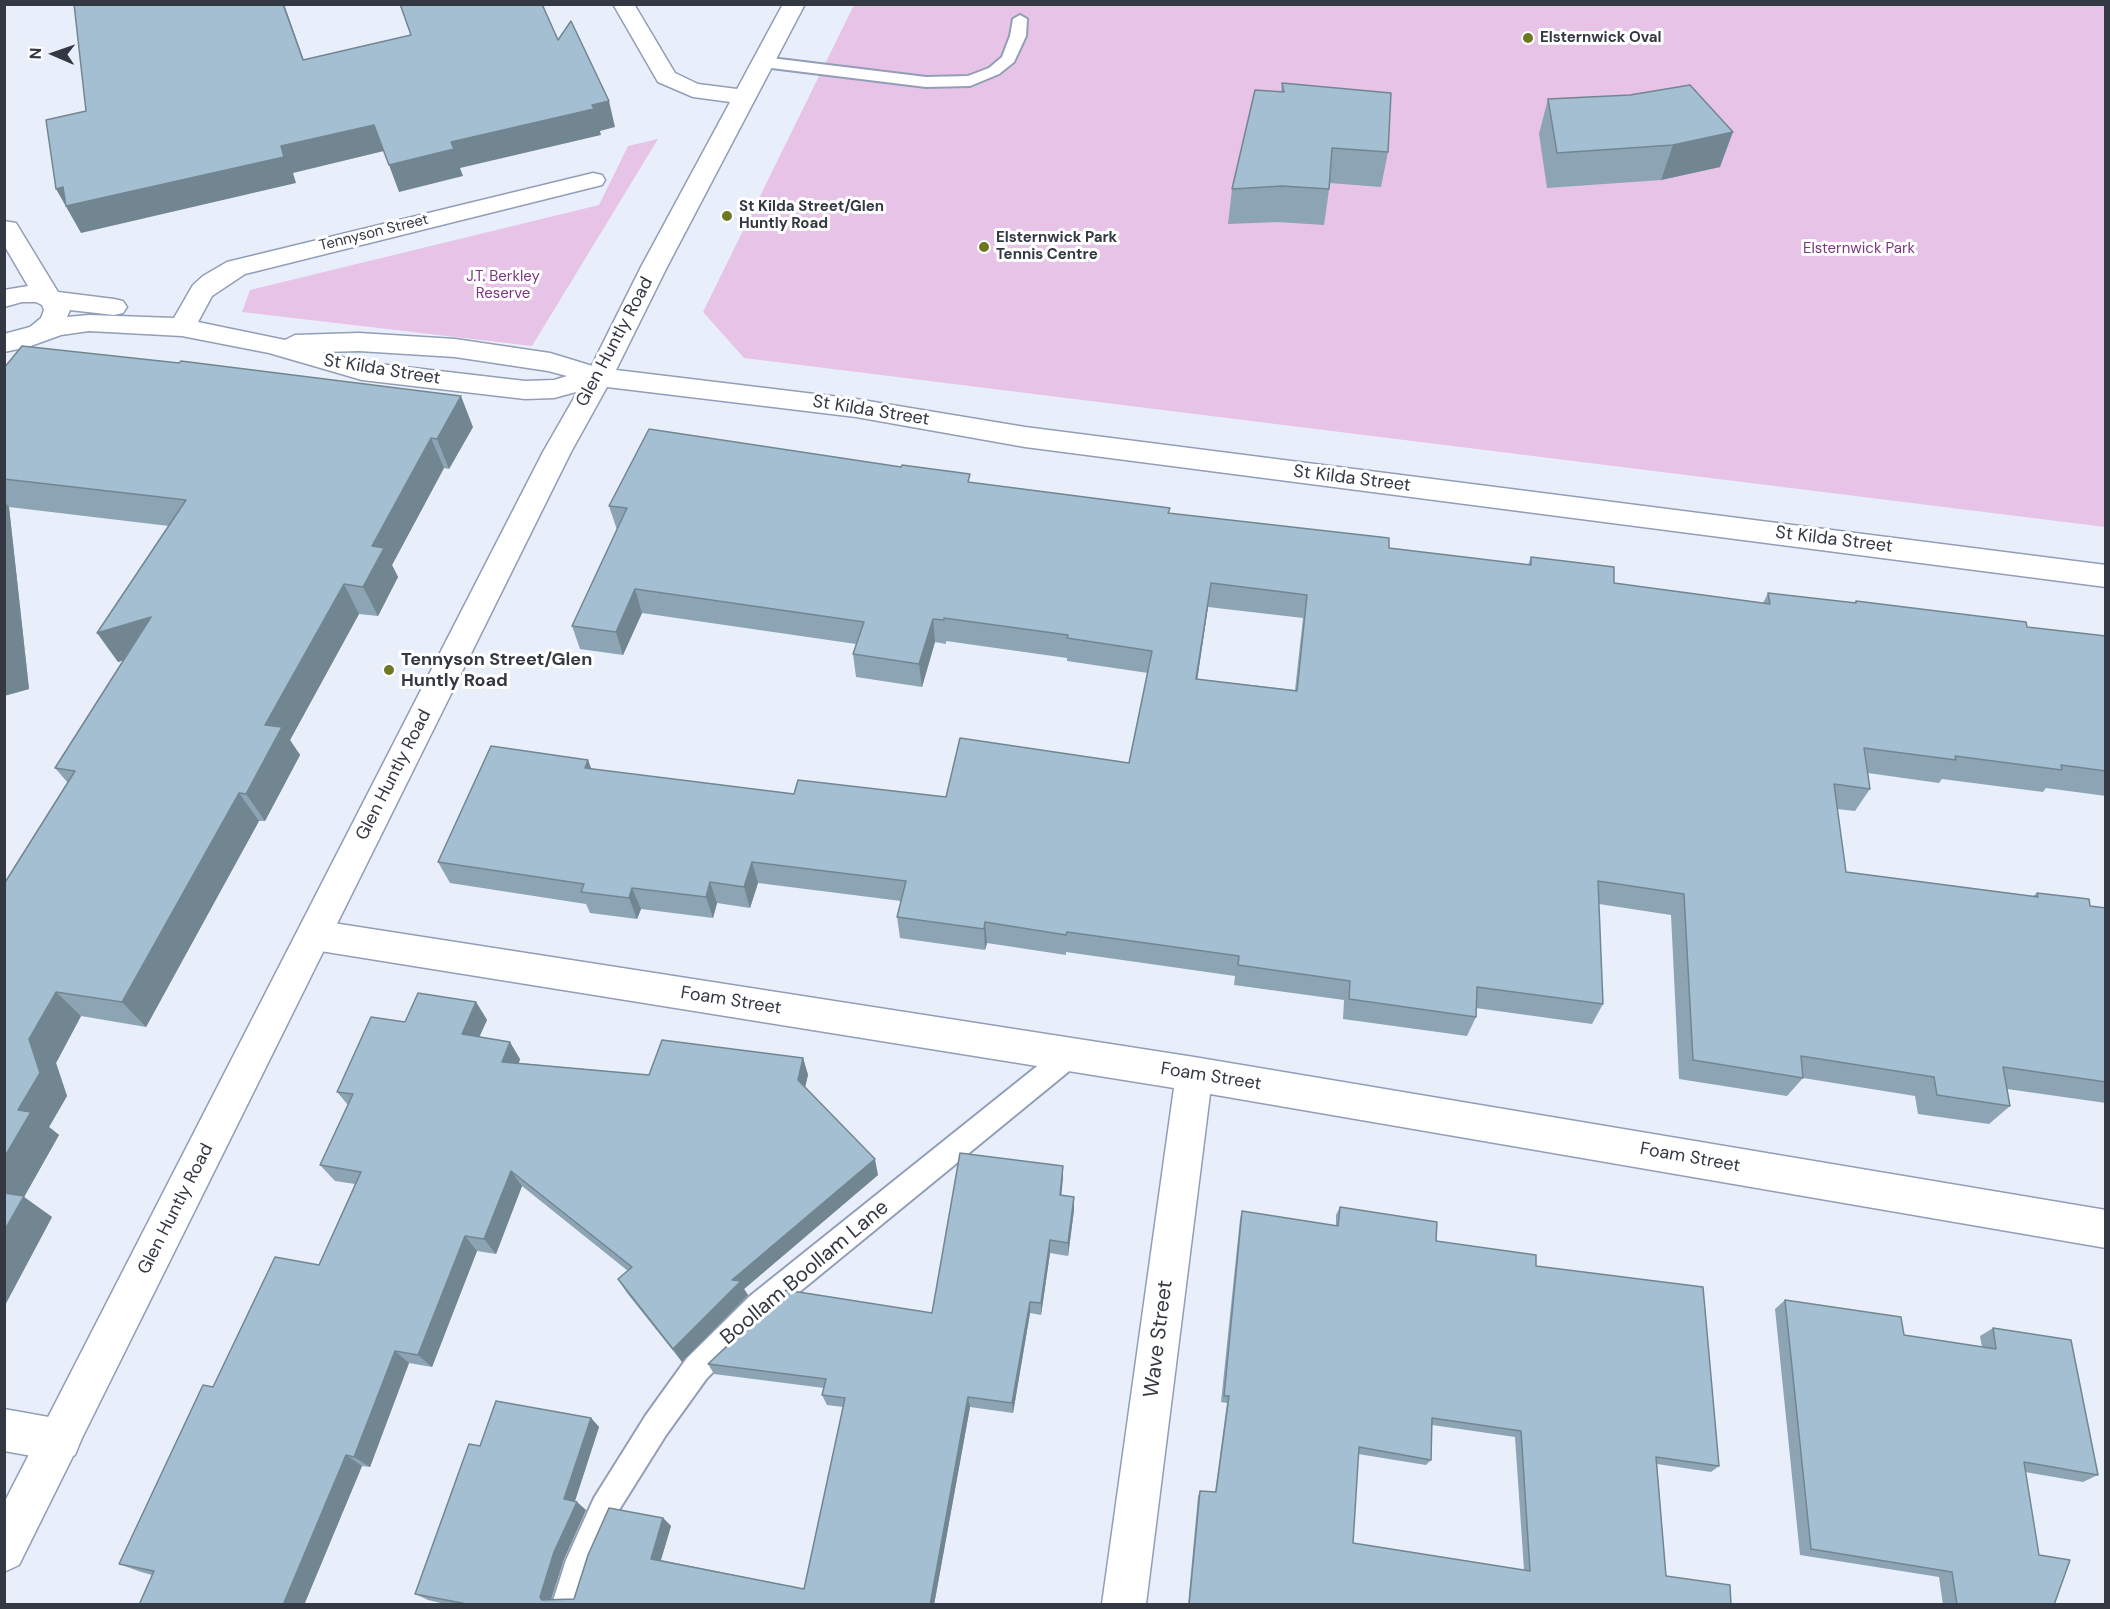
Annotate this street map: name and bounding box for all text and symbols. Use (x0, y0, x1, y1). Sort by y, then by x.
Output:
north arrow (24, 24, 84, 84)
place label: Elsternwick Oval (1540, 29, 1662, 47)
marker: Elsternwick Oval (1521, 31, 1535, 45)
text: N (25, 47, 46, 60)
place label: St Kilda Street/Glen Huntly Road (739, 198, 884, 233)
marker: St Kilda Street/Glen Huntly Road (720, 209, 734, 223)
street label: Tennyson Street (317, 211, 431, 255)
place label: Elsternwick Park Tennis Centre (996, 229, 1117, 264)
marker: Elsternwick Park Tennis Centre (977, 240, 991, 254)
park label: Elsternwick Park (1803, 240, 1915, 258)
park label: J.T. Berkley Reserve (466, 268, 540, 303)
street label: Glen Huntly Road (572, 274, 658, 410)
street label: St Kilda Street (322, 350, 442, 390)
street label: St Kilda Street (811, 391, 931, 431)
street label: St Kilda Street (1292, 461, 1412, 497)
street label: St Kilda Street (1774, 522, 1894, 558)
place label: Tennyson Street/Glen Huntly Road (401, 649, 592, 692)
marker: Tennyson Street/Glen Huntly Road (382, 663, 396, 677)
street label: Glen Huntly Road (352, 706, 436, 844)
street label: Foam Street (679, 982, 783, 1020)
street label: Foam Street (1159, 1058, 1263, 1096)
street label: Foam Street (1638, 1139, 1742, 1177)
street label: Glen Huntly Road (134, 1140, 218, 1278)
street label: Boollam Boollam Lane (716, 1195, 894, 1351)
street label: Wave Street (1139, 1279, 1179, 1399)

